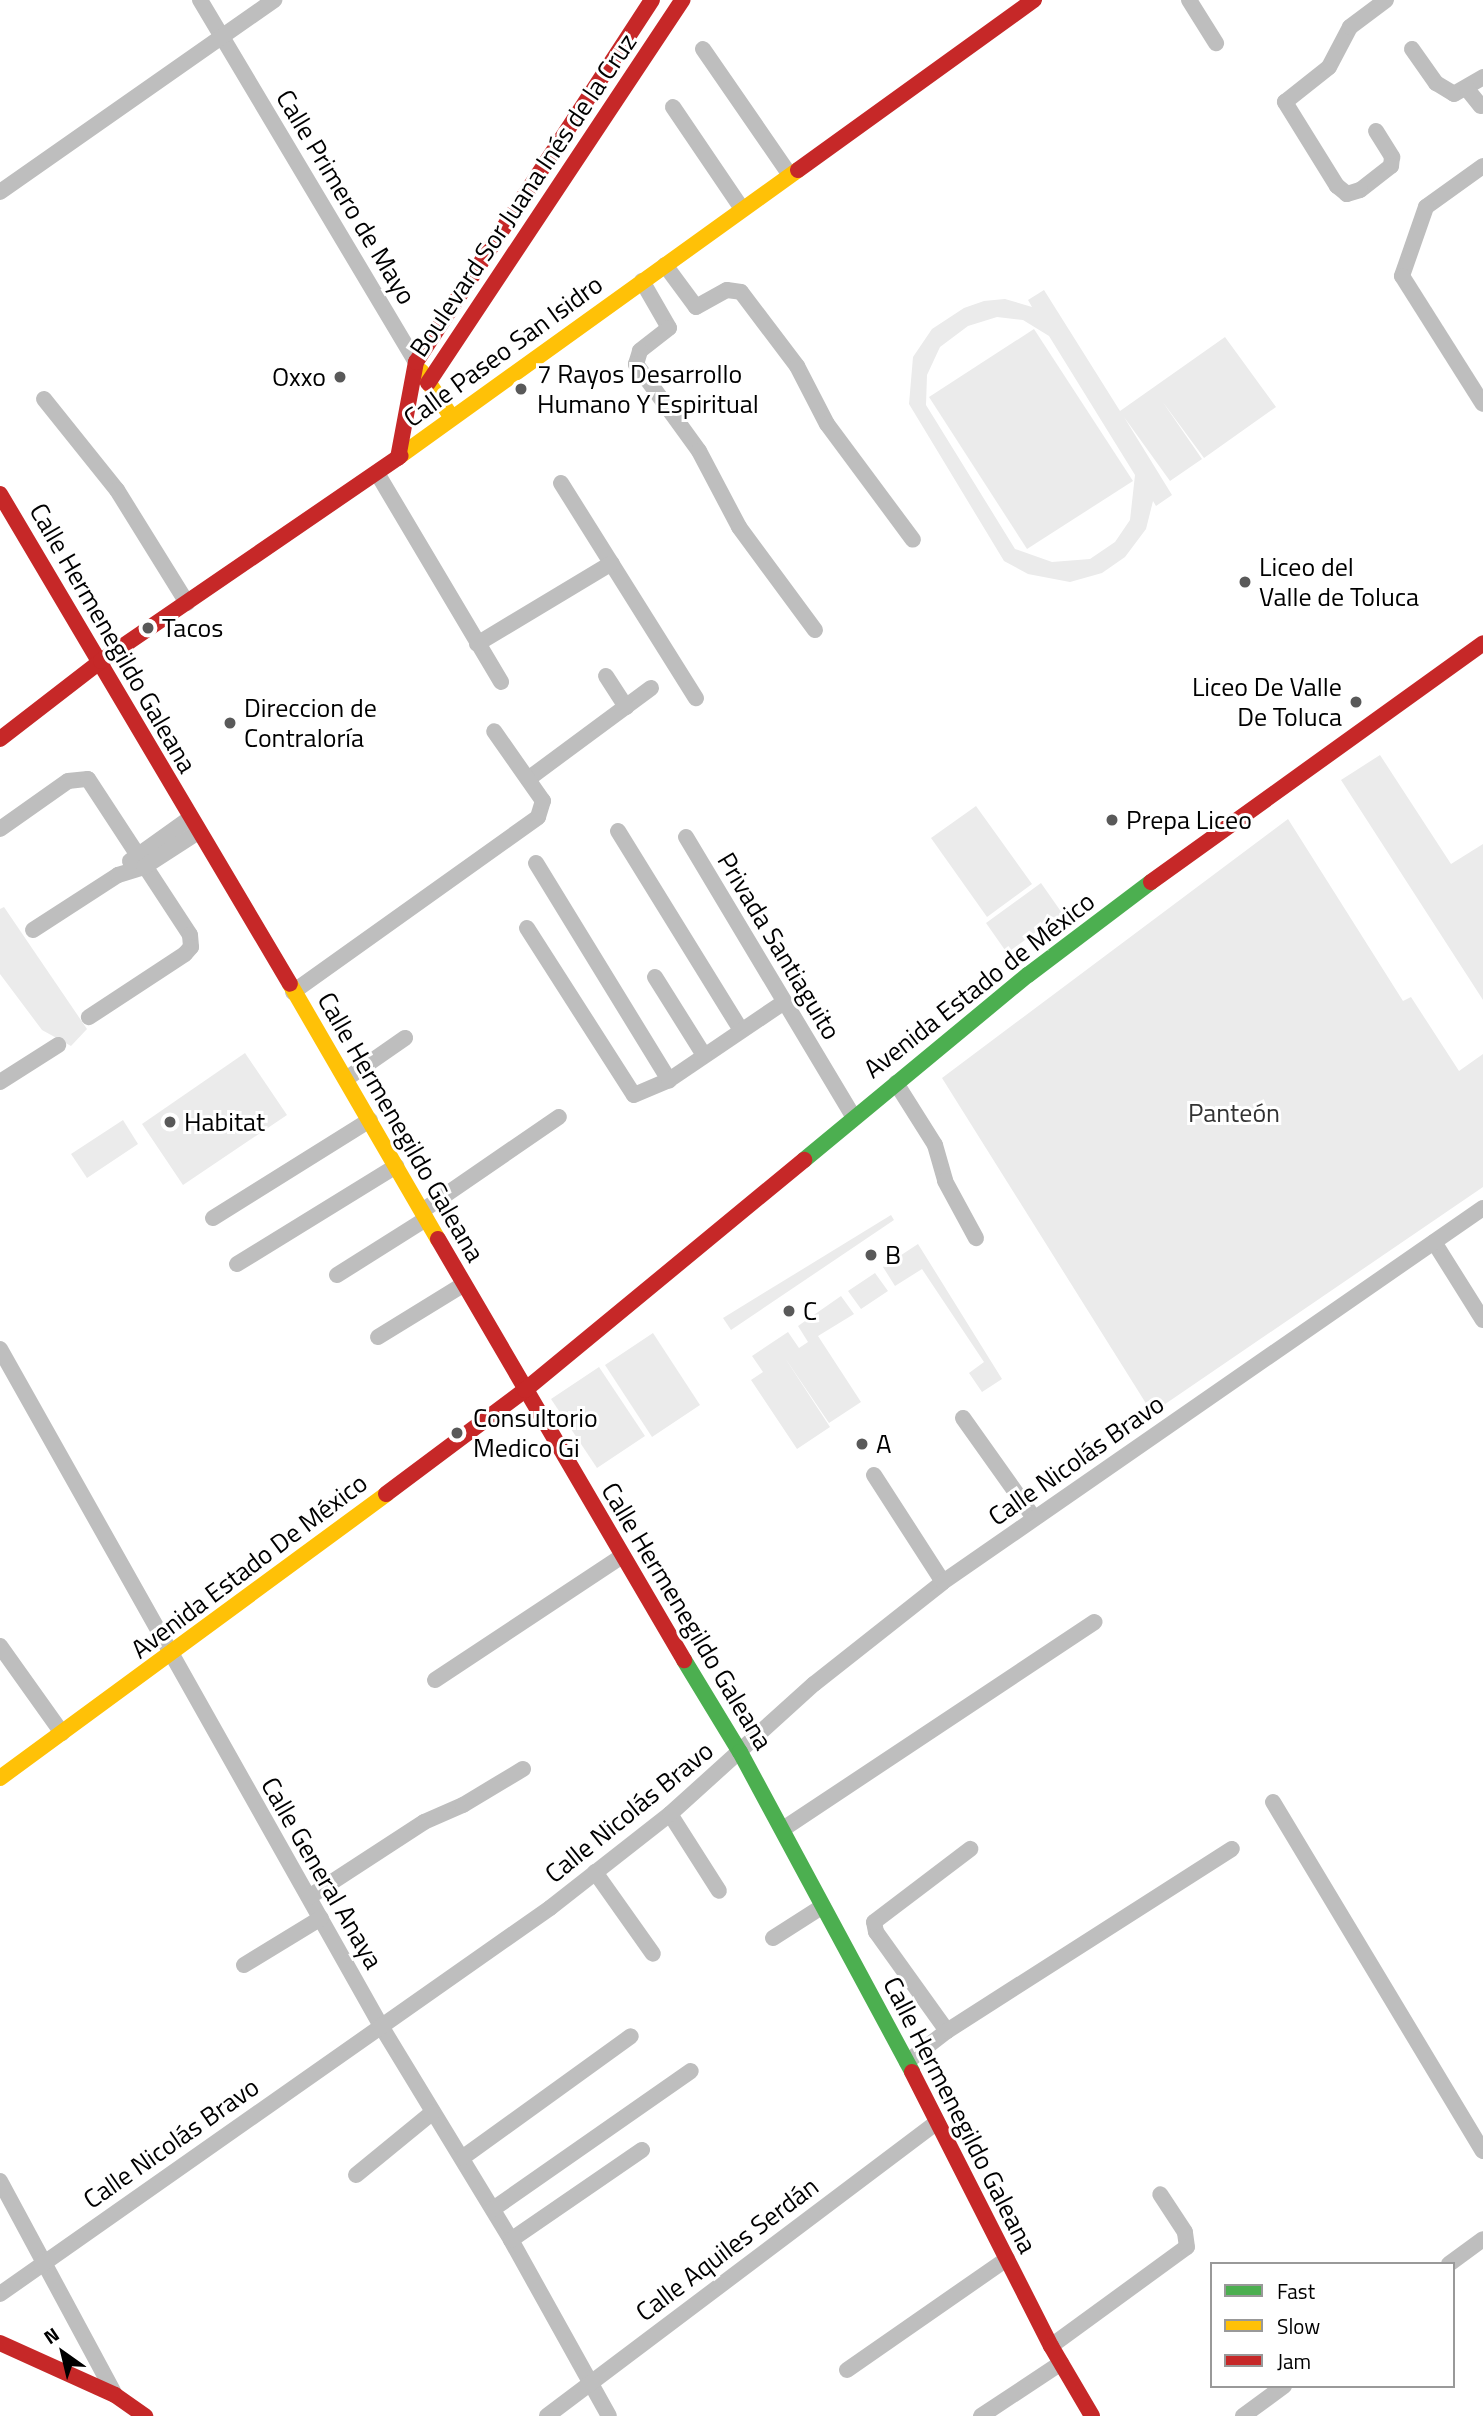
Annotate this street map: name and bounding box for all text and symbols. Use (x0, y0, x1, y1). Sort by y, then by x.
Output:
street label: Boulevard Sor Juana Inés de la Cruz (403, 28, 643, 362)
street label: Calle Primero de Mayo (270, 84, 422, 310)
street label: Calle Paseo San Isidro (397, 268, 609, 434)
place label: 7 Rayos Desarrollo Humano Y Espiritual (537, 358, 759, 420)
place label: Oxxo (272, 361, 326, 393)
marker: Oxxo (332, 369, 348, 385)
marker: 7 Rayos Desarrollo Humano Y Espiritual (511, 379, 531, 399)
street label: Calle Hermenegildo Galeana (23, 498, 203, 778)
place label: Liceo del Valle de Toluca (1259, 551, 1419, 612)
marker: Liceo del Valle de Toluca (1237, 574, 1253, 590)
place label: Tacos (162, 612, 223, 644)
marker: Tacos (140, 620, 156, 636)
place label: Liceo De Valle De Toluca (1192, 671, 1342, 732)
place label: Direccion de Contraloría (244, 692, 377, 754)
marker: Liceo De Valle De Toluca (1348, 694, 1364, 710)
marker: Direccion de Contraloría (222, 715, 238, 731)
place label: Prepa Liceo (1126, 804, 1252, 836)
marker: Prepa Liceo (1104, 812, 1120, 828)
street label: Privada Santiaguito (711, 847, 847, 1045)
street label: Avenida Estado de México (857, 885, 1101, 1085)
street label: Calle Hermenegildo Galeana (311, 987, 491, 1267)
park label: Panteón (1188, 1097, 1280, 1129)
place label: Habitat (184, 1106, 265, 1138)
marker: Habitat (162, 1114, 178, 1130)
place label: B (885, 1239, 901, 1271)
marker: B (863, 1247, 879, 1263)
place label: C (803, 1295, 817, 1327)
marker: C (781, 1303, 797, 1319)
street label: Calle Nicolás Bravo (982, 1388, 1170, 1532)
place label: Consultorio Medico Gi (473, 1402, 598, 1464)
marker: Consultorio Medico Gi (447, 1423, 467, 1443)
place label: A (876, 1428, 891, 1460)
marker: A (854, 1436, 870, 1452)
street label: Avenida Estado De México (125, 1467, 373, 1665)
street label: Calle Hermenegildo Galeana (595, 1477, 779, 1755)
street label: Calle Nicolás Bravo (539, 1735, 719, 1889)
street label: Calle General Anaya (255, 1772, 389, 1974)
street label: Calle Hermenegildo Galeana (877, 1972, 1043, 2258)
street label: Calle Nicolás Bravo (77, 2071, 265, 2215)
street label: Calle Aquiles Serdán (630, 2170, 824, 2328)
legend (1210, 2262, 1455, 2388)
text: Fast (1277, 2275, 1315, 2307)
text: Slow (1277, 2310, 1320, 2342)
north arrow (28, 2318, 98, 2388)
text: N (37, 2319, 65, 2351)
text: Jam (1277, 2345, 1311, 2377)

